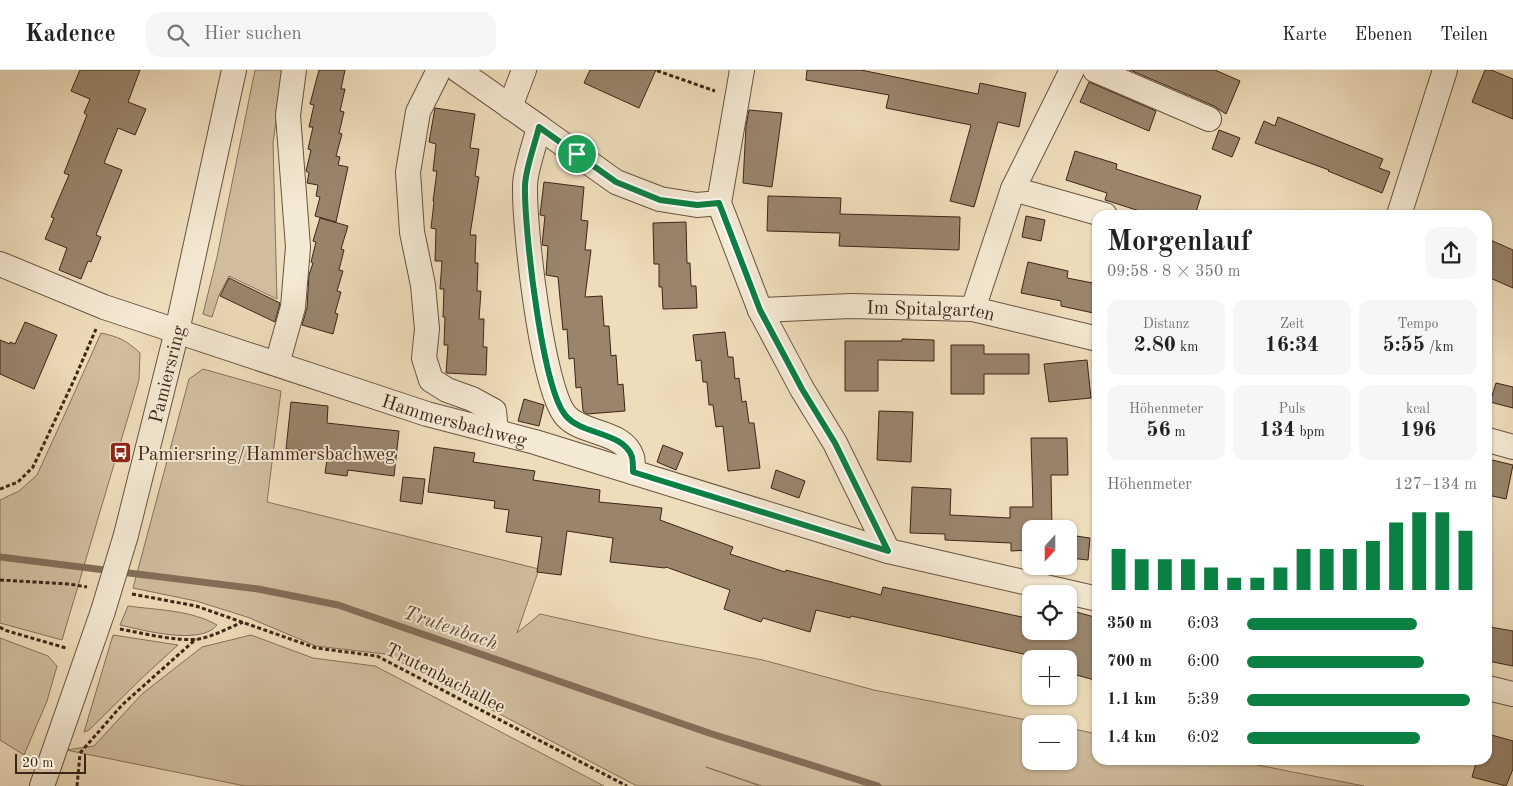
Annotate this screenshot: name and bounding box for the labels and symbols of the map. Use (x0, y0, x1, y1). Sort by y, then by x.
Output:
pin (556, 133, 598, 175)
street label: Im Spitalgarten (866, 299, 996, 326)
street label: Pamiersring (147, 323, 190, 425)
street label: Hammersbachweg (379, 393, 529, 452)
bus stop icon: Pamiersring/Hammersbachweg (109, 441, 133, 465)
place label: Pamiersring/Hammersbachweg (137, 446, 396, 465)
north arrow (1022, 520, 1078, 575)
water label: Trutenbach (400, 603, 500, 654)
street label: Trutenbachallee (382, 641, 508, 718)
scale bar (15, 751, 86, 774)

